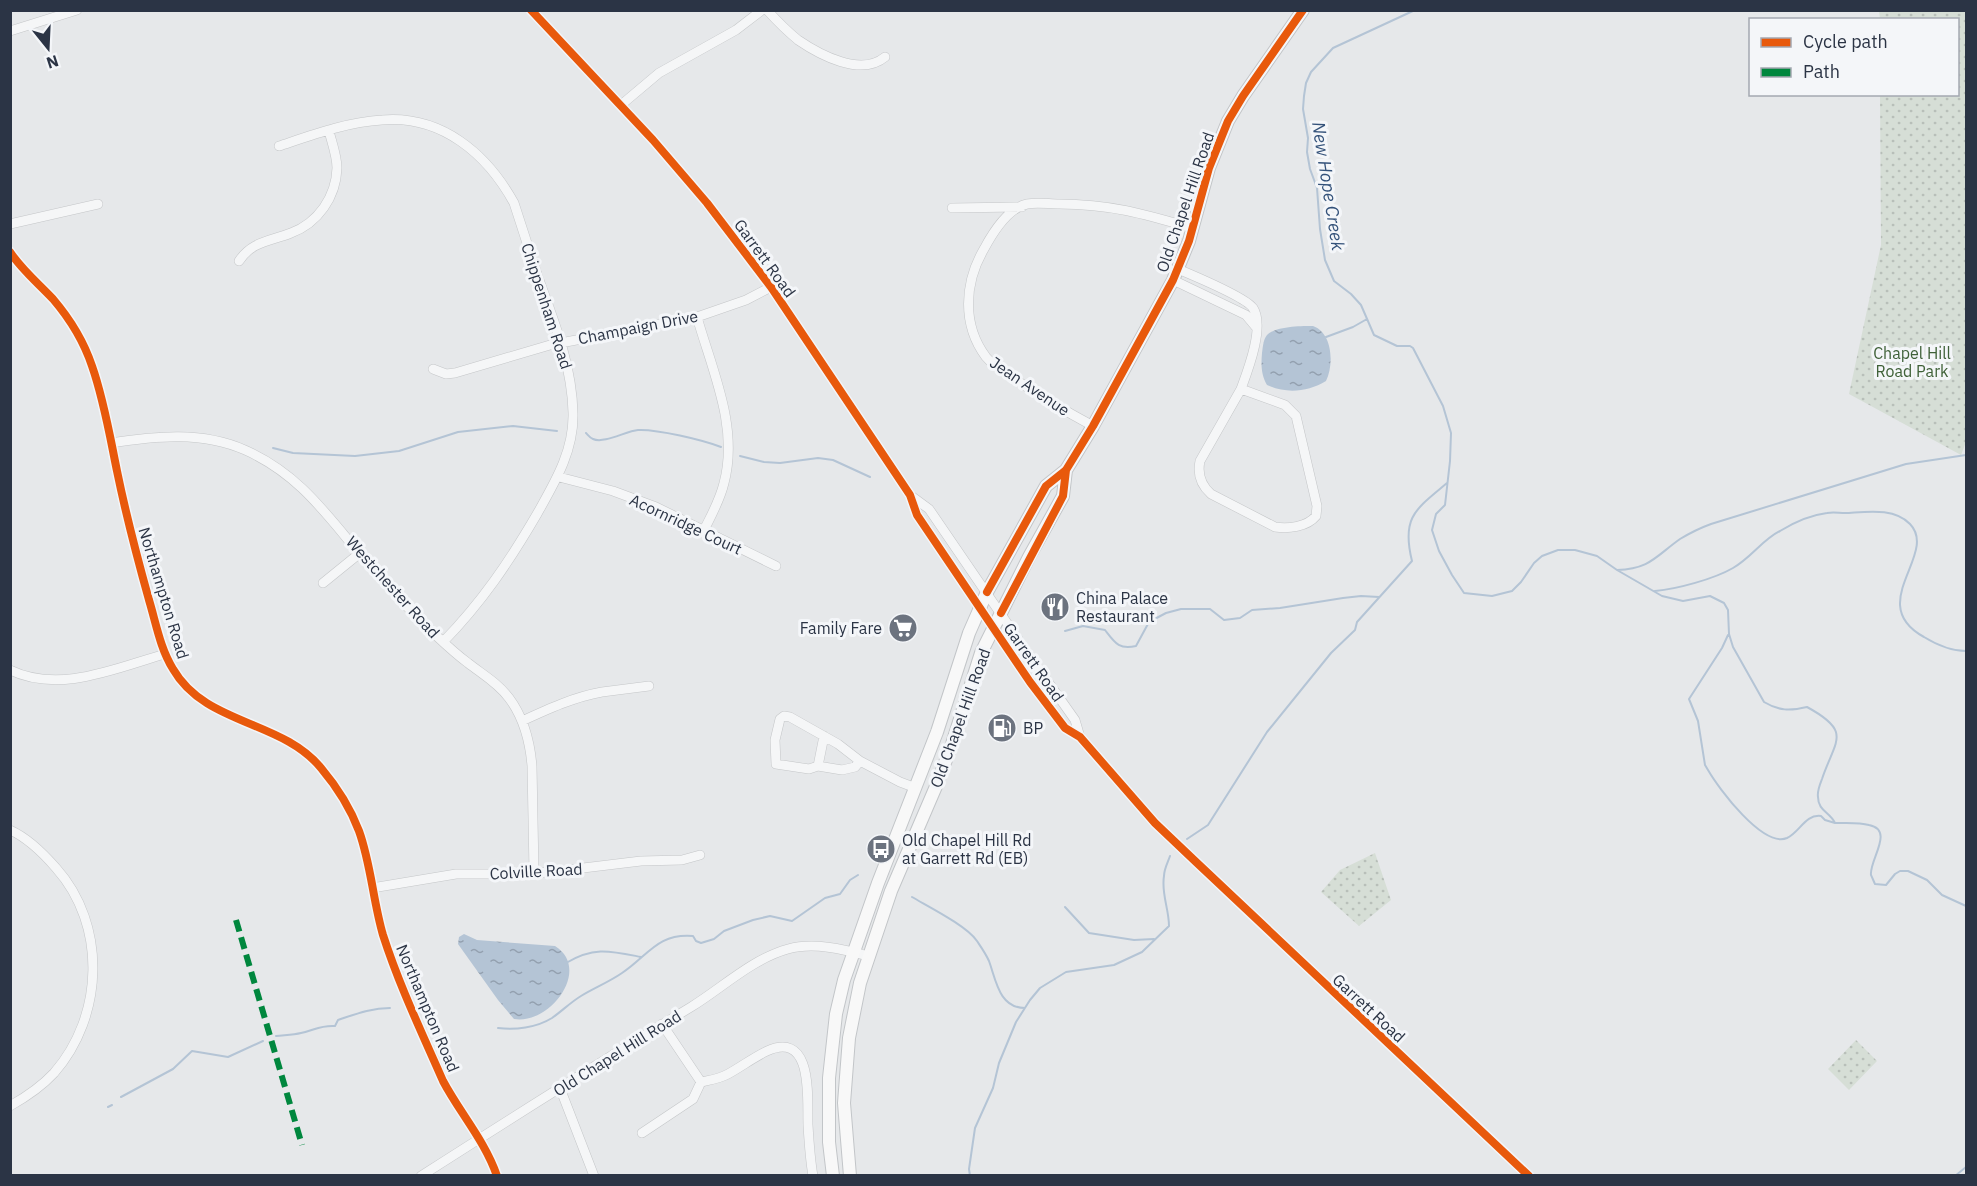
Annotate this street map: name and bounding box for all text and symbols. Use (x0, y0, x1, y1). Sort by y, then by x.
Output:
north arrow (18, 18, 78, 78)
legend (1749, 18, 1959, 96)
text: Cycle path (1803, 30, 1888, 53)
text: N (44, 51, 61, 74)
text: Path (1803, 60, 1840, 83)
water label: New Hope Creek (1307, 120, 1350, 253)
street label: Old Chapel Hill Road (1152, 129, 1218, 275)
street label: Garrett Road (730, 215, 800, 301)
street label: Chippenham Road (517, 240, 577, 372)
street label: Champaign Drive (576, 306, 700, 348)
park label: Chapel Hill Road Park (1873, 343, 1951, 381)
street label: Jean Avenue (986, 352, 1074, 420)
street label: Acornridge Court (627, 489, 745, 559)
street label: Northampton Road (134, 525, 194, 661)
street label: Westchester Road (342, 532, 444, 642)
place label: China Palace Restaurant (1076, 588, 1168, 626)
restaurant icon: China Palace Restaurant (1039, 591, 1071, 623)
supermarket icon: Family Fare (887, 612, 919, 644)
place label: Family Fare (800, 618, 882, 638)
street label: Garrett Road (999, 619, 1069, 705)
street label: Old Chapel Hill Road (925, 646, 995, 790)
fuel station icon: BP (986, 712, 1018, 744)
place label: BP (1023, 718, 1043, 738)
place label: Old Chapel Hill Rd at Garrett Rd (EB) (902, 830, 1032, 868)
bus stop icon: Old Chapel Hill Rd at Garrett Rd (EB) (865, 833, 897, 865)
street label: Colville Road (489, 859, 583, 883)
street label: Northampton Road (392, 941, 464, 1075)
street label: Garrett Road (1329, 969, 1409, 1047)
street label: Old Chapel Hill Road (549, 1006, 685, 1100)

